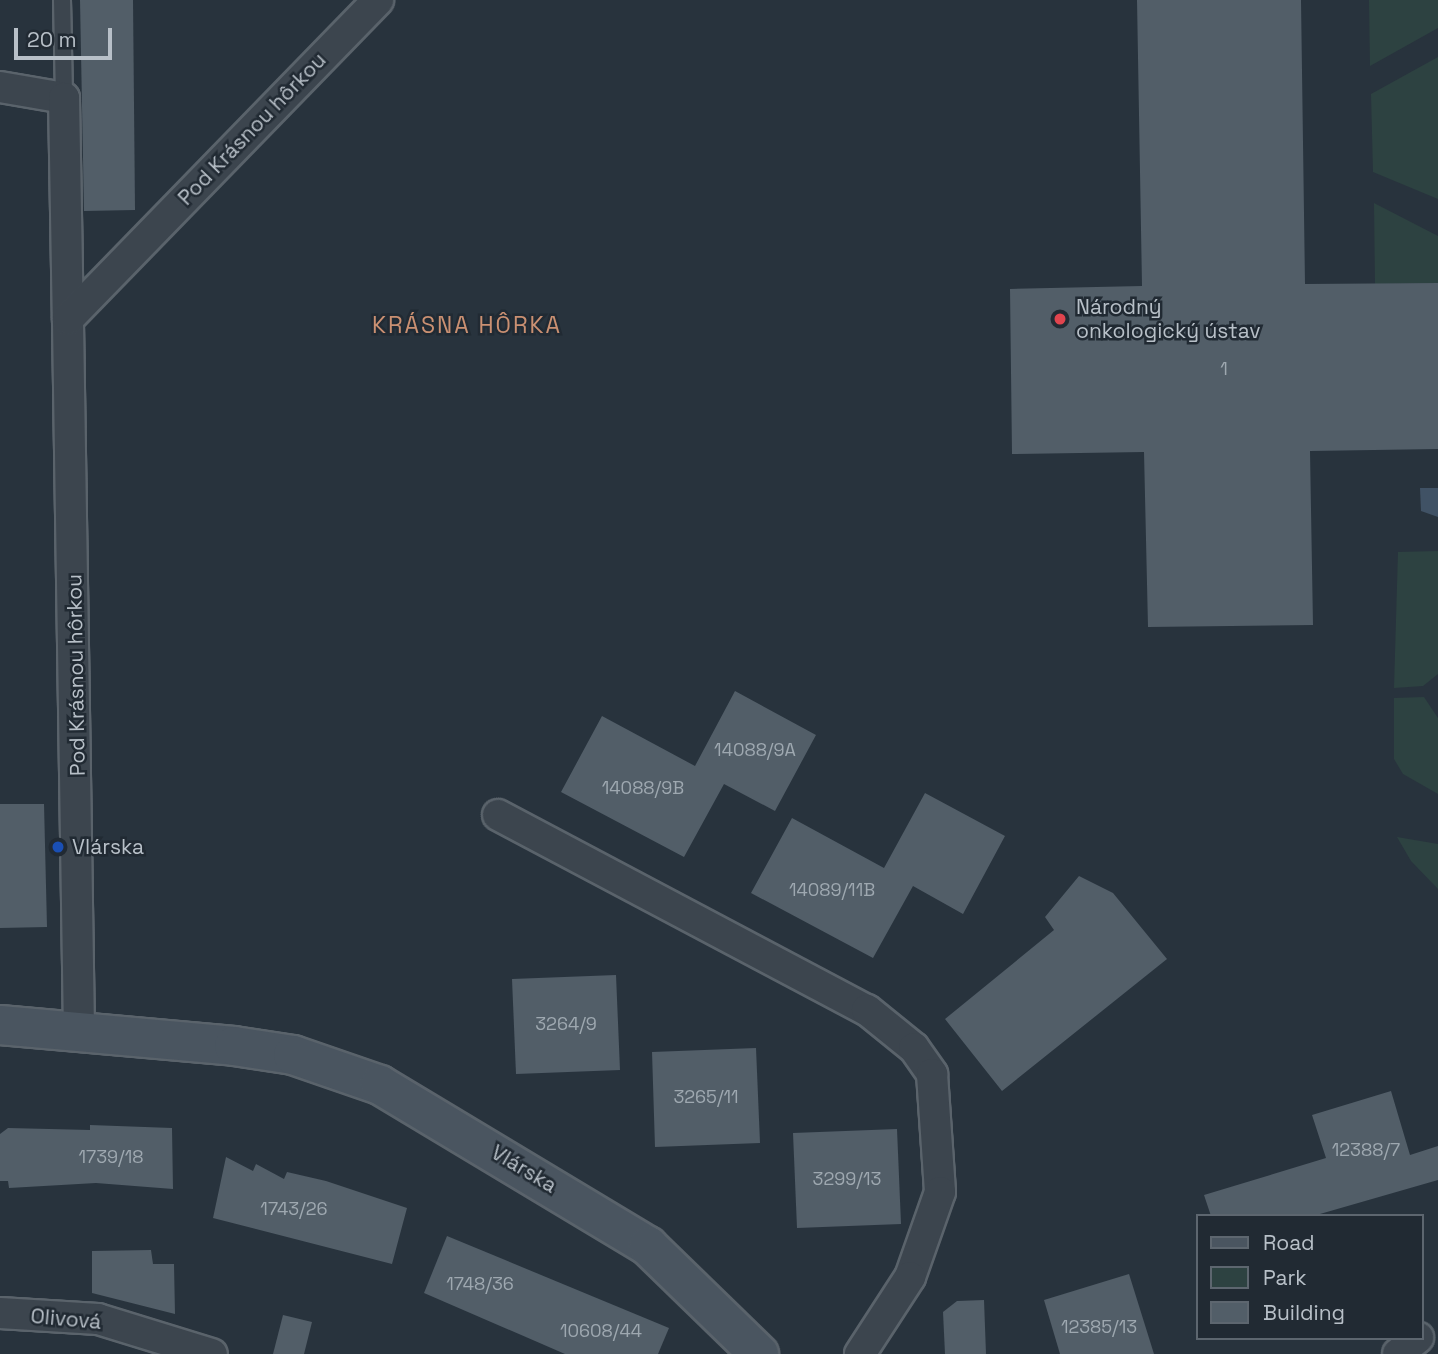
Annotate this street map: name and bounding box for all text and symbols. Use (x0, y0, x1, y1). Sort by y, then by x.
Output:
scale bar (18, 14, 116, 58)
text: 20 m (27, 26, 77, 53)
street label: Pod Krásnou hôrkou (173, 48, 331, 210)
place label: Národný onkologický ústav (1076, 294, 1261, 344)
marker: Národný onkologický ústav (1050, 309, 1070, 329)
district label: KRÁSNA HÔRKA (373, 311, 561, 339)
house number: 1 (1220, 358, 1228, 380)
street label: Pod Krásnou hôrkou (62, 574, 90, 776)
house number: 14088/9A (714, 739, 796, 761)
house number: 14088/9B (602, 777, 684, 799)
place label: Vlárska (72, 834, 144, 860)
marker: Vlárska (50, 839, 66, 855)
house number: 14089/11B (789, 879, 875, 901)
house number: 3264/9 (535, 1013, 597, 1035)
house number: 3265/11 (673, 1086, 739, 1108)
house number: 12388/7 (1332, 1139, 1400, 1161)
street label: Vlárska (487, 1140, 561, 1198)
house number: 1739/18 (79, 1146, 143, 1168)
house number: 3299/13 (813, 1168, 881, 1190)
house number: 1743/26 (260, 1198, 328, 1220)
legend (1196, 1214, 1424, 1340)
text: Road (1263, 1229, 1315, 1256)
text: Park (1263, 1264, 1307, 1291)
house number: 1748/36 (446, 1273, 514, 1295)
text: Building (1263, 1299, 1345, 1326)
street label: Olivová (30, 1303, 102, 1335)
house number: 12385/13 (1061, 1316, 1137, 1338)
house number: 10608/44 (560, 1320, 642, 1342)

